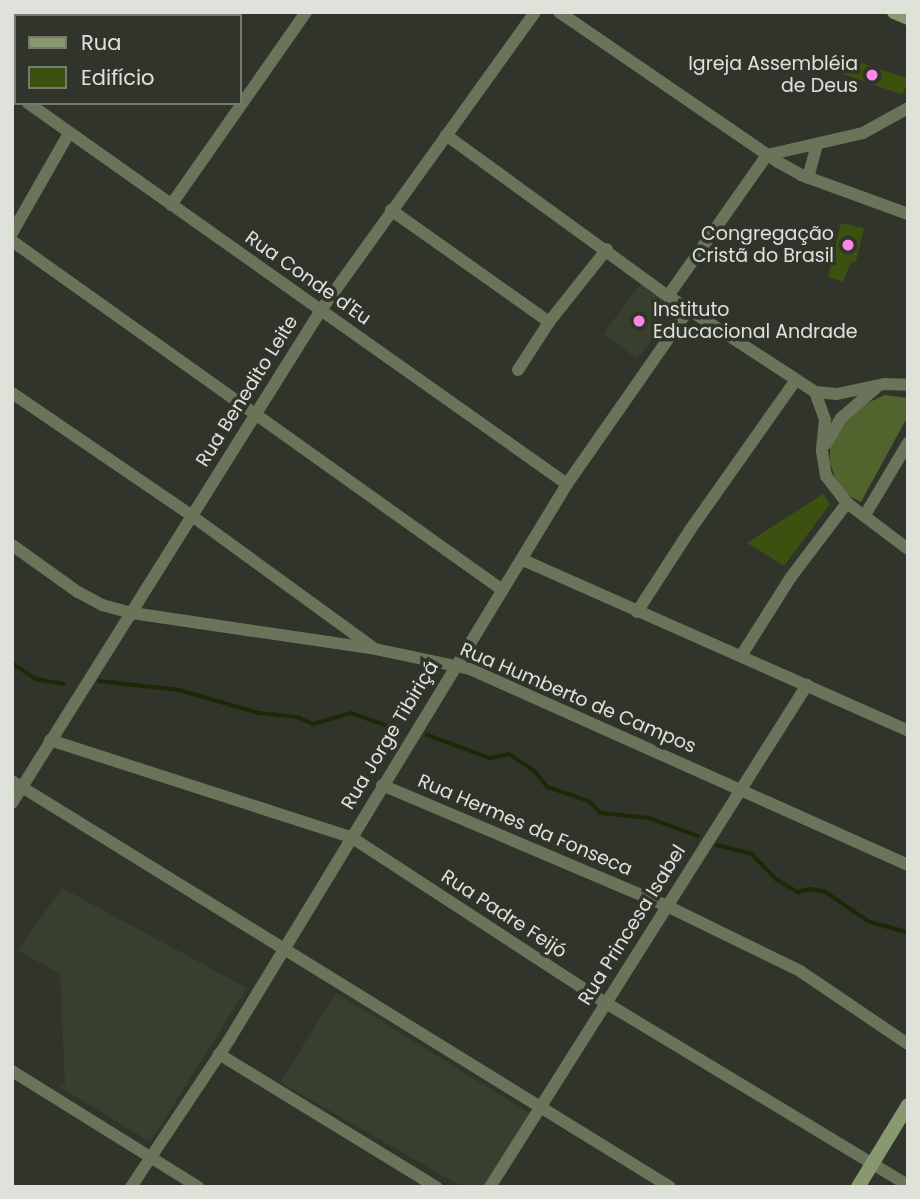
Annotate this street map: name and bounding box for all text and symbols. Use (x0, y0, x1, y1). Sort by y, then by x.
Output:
legend (14, 14, 242, 105)
text: Rua (81, 28, 121, 57)
place label: Igreja Assembléia de Deus (688, 53, 858, 97)
text: Edifício (81, 63, 155, 92)
marker: Igreja Assembléia de Deus (864, 67, 880, 83)
place label: Congregação Cristã do Brasil (692, 223, 834, 267)
street label: Rua Conde d'Eu (241, 226, 375, 330)
marker: Congregação Cristã do Brasil (840, 237, 856, 253)
place label: Instituto Educacional Andrade (653, 299, 858, 343)
street label: Rua Benedito Leite (191, 311, 303, 471)
marker: Instituto Educacional Andrade (631, 313, 647, 329)
street label: Rua Humberto de Campos (457, 638, 699, 758)
street label: Rua Jorge Tibiriçá (337, 657, 443, 813)
street label: Rua Hermes da Fonseca (414, 769, 636, 881)
street label: Rua Princesa Isabel (573, 841, 691, 1009)
street label: Rua Padre Feijó (437, 865, 571, 963)

